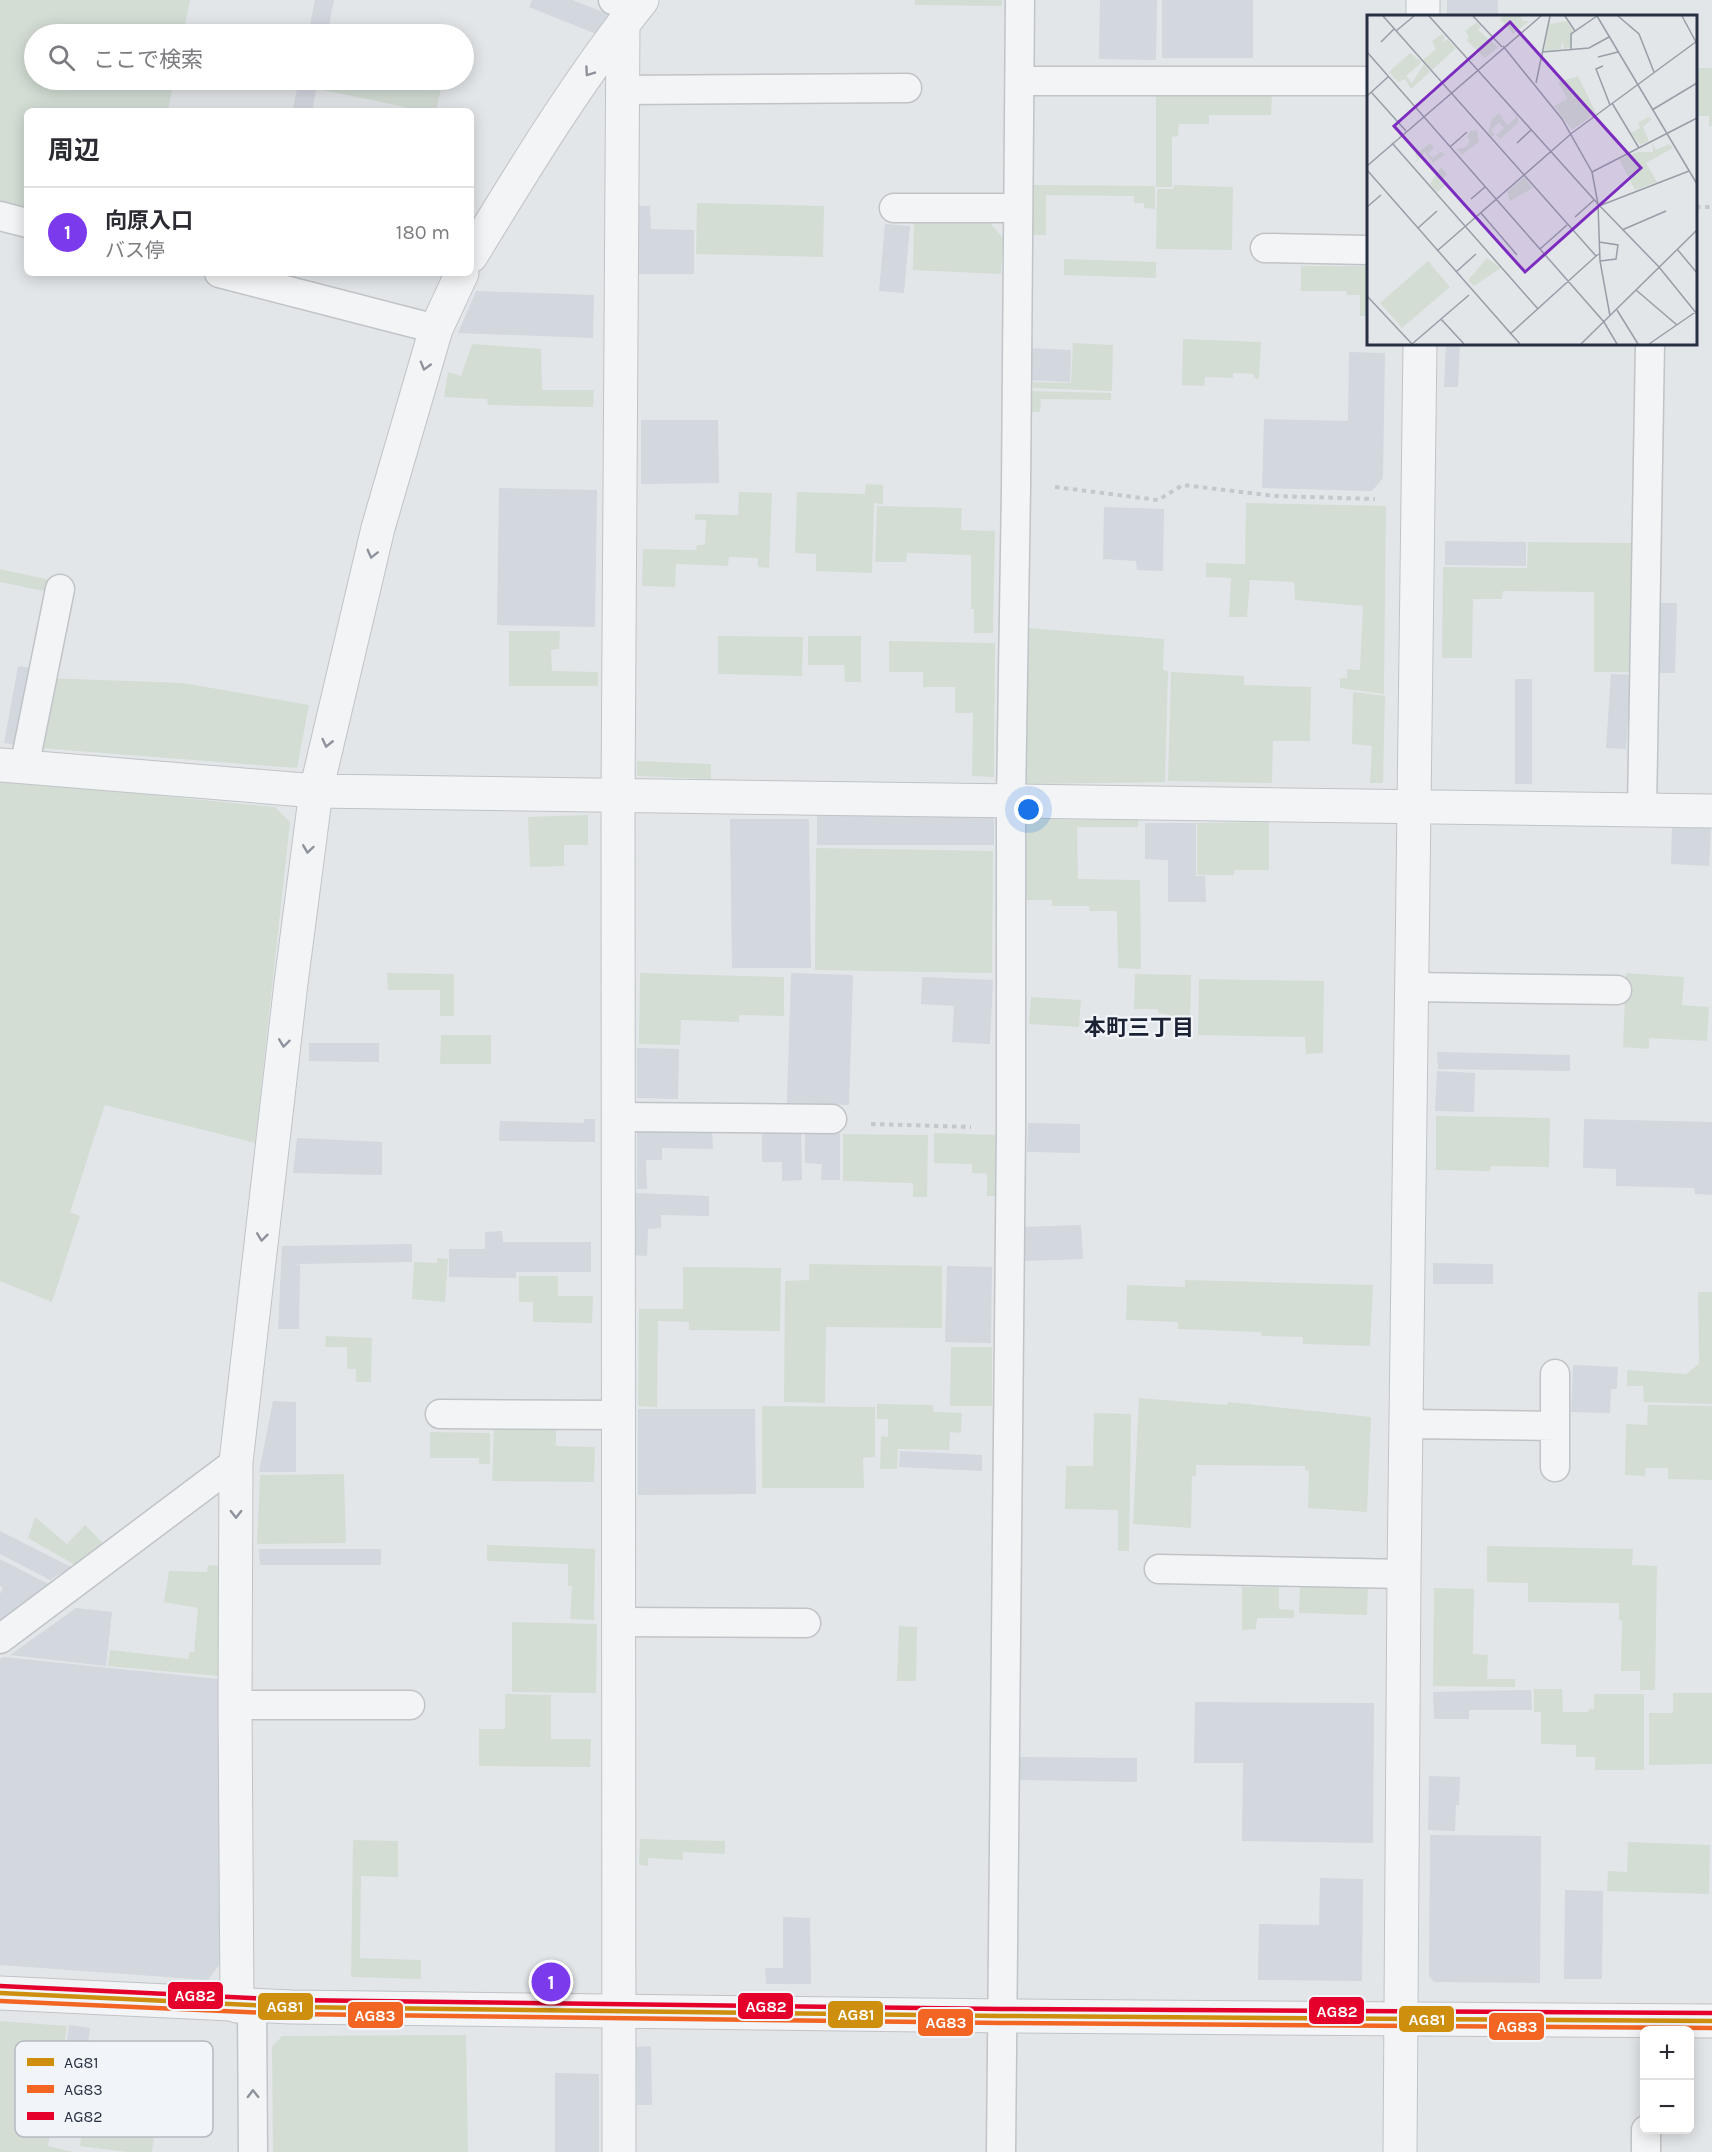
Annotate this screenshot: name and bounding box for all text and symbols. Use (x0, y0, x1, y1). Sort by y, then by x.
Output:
inset map (1367, 15, 1697, 345)
search box (24, 24, 474, 90)
icon: search (45, 41, 78, 74)
text: ここで検索 (93, 47, 203, 73)
one-way arrow (585, 66, 596, 77)
text: 周辺 (48, 135, 100, 166)
text: 向原入口 (105, 208, 193, 234)
text: 1 (64, 221, 71, 244)
text: 180 m (396, 221, 450, 244)
text: バス停 (105, 239, 165, 262)
one-way arrow (420, 360, 432, 371)
one-way arrow (367, 548, 380, 558)
one-way arrow (322, 738, 335, 748)
your location (1014, 795, 1043, 824)
one-way arrow (303, 845, 315, 854)
district label: 本町三丁目 (1084, 1015, 1194, 1041)
one-way arrow (278, 1038, 291, 1047)
one-way arrow (256, 1232, 269, 1241)
one-way arrow (230, 1510, 242, 1519)
pin: 1 (532, 1960, 570, 2004)
line badge: AG82 (167, 1981, 224, 2010)
text: AG82 (175, 1986, 215, 2005)
line badge: AG81 (257, 1992, 314, 2021)
line badge: AG82 (737, 1992, 794, 2020)
line badge: AG82 (1308, 1996, 1365, 2025)
text: AG81 (267, 1997, 303, 2016)
text: AG82 (746, 1997, 786, 2016)
line badge: AG81 (827, 2000, 884, 2029)
line badge: AG83 (347, 2001, 404, 2029)
text: AG82 (1317, 2002, 1357, 2021)
text: AG81 (838, 2005, 874, 2024)
line badge: AG81 (1398, 2005, 1455, 2033)
text: AG83 (354, 2006, 396, 2025)
line badge: AG83 (917, 2008, 974, 2037)
text: AG81 (1409, 2010, 1445, 2029)
line badge: AG83 (1488, 2012, 1545, 2041)
text: AG83 (925, 2013, 967, 2032)
text: AG83 (1496, 2017, 1538, 2036)
map controls (1640, 2026, 1694, 2134)
button: + (1640, 2026, 1694, 2080)
legend (15, 2041, 213, 2137)
text: AG81 (64, 2053, 99, 2072)
text: AG83 (64, 2080, 103, 2099)
button: − (1640, 2080, 1694, 2134)
one-way arrow (247, 2089, 259, 2098)
text: AG82 (64, 2107, 103, 2126)

